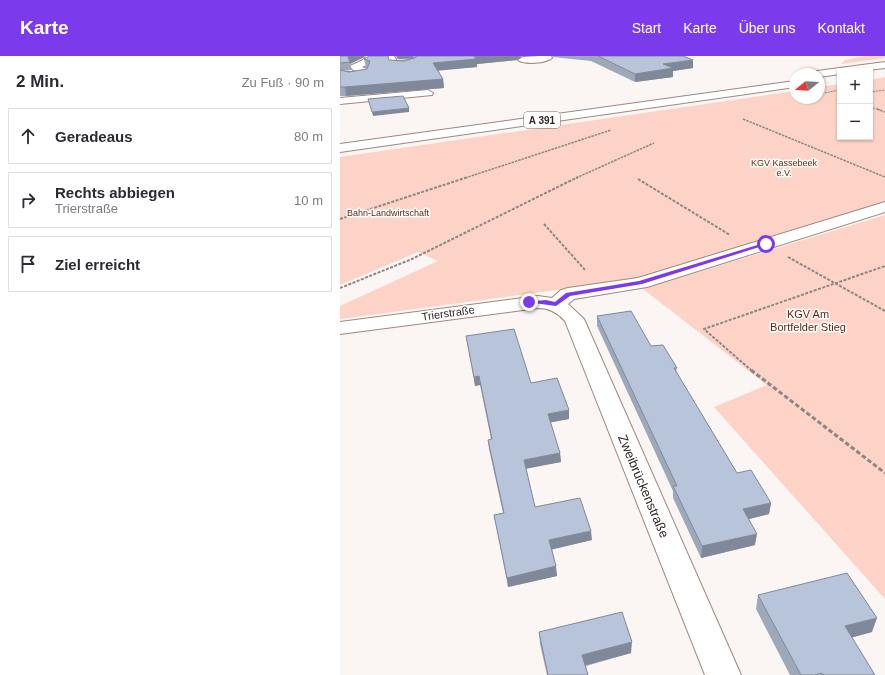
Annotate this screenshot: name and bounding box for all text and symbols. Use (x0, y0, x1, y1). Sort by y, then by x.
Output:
text: Karte (20, 17, 69, 38)
text: Start (632, 20, 661, 36)
text: Karte (683, 20, 717, 36)
text: Über uns (739, 20, 796, 36)
text: Kontakt (818, 20, 865, 36)
north arrow (789, 68, 825, 104)
map controls (837, 68, 873, 140)
button: + (837, 68, 873, 104)
text: 2 Min. (16, 72, 64, 91)
text: Zu Fuß · 90 m (242, 75, 324, 90)
button: − (837, 104, 873, 140)
road number: A 391 (524, 112, 560, 128)
icon: ahead (17, 125, 39, 147)
text: Geradeaus (55, 128, 133, 145)
text: 80 m (294, 129, 323, 144)
park label: KGV Kassebeek e.V. (751, 158, 818, 178)
text: Rechts abbiegen (55, 184, 175, 201)
icon: right (17, 189, 39, 211)
text: 10 m (294, 193, 323, 208)
text: Trierstraße (55, 201, 118, 216)
park label: Bahn-Landwirtschaft (347, 208, 430, 218)
route start (757, 235, 775, 253)
icon: arrive (17, 253, 39, 275)
text: Ziel erreicht (55, 256, 140, 273)
route end (520, 293, 538, 311)
street label: Trierstraße (421, 303, 475, 323)
park label: KGV Am Bortfelder Stieg (770, 308, 846, 333)
street label: Zweibrückenstraße (615, 432, 672, 540)

